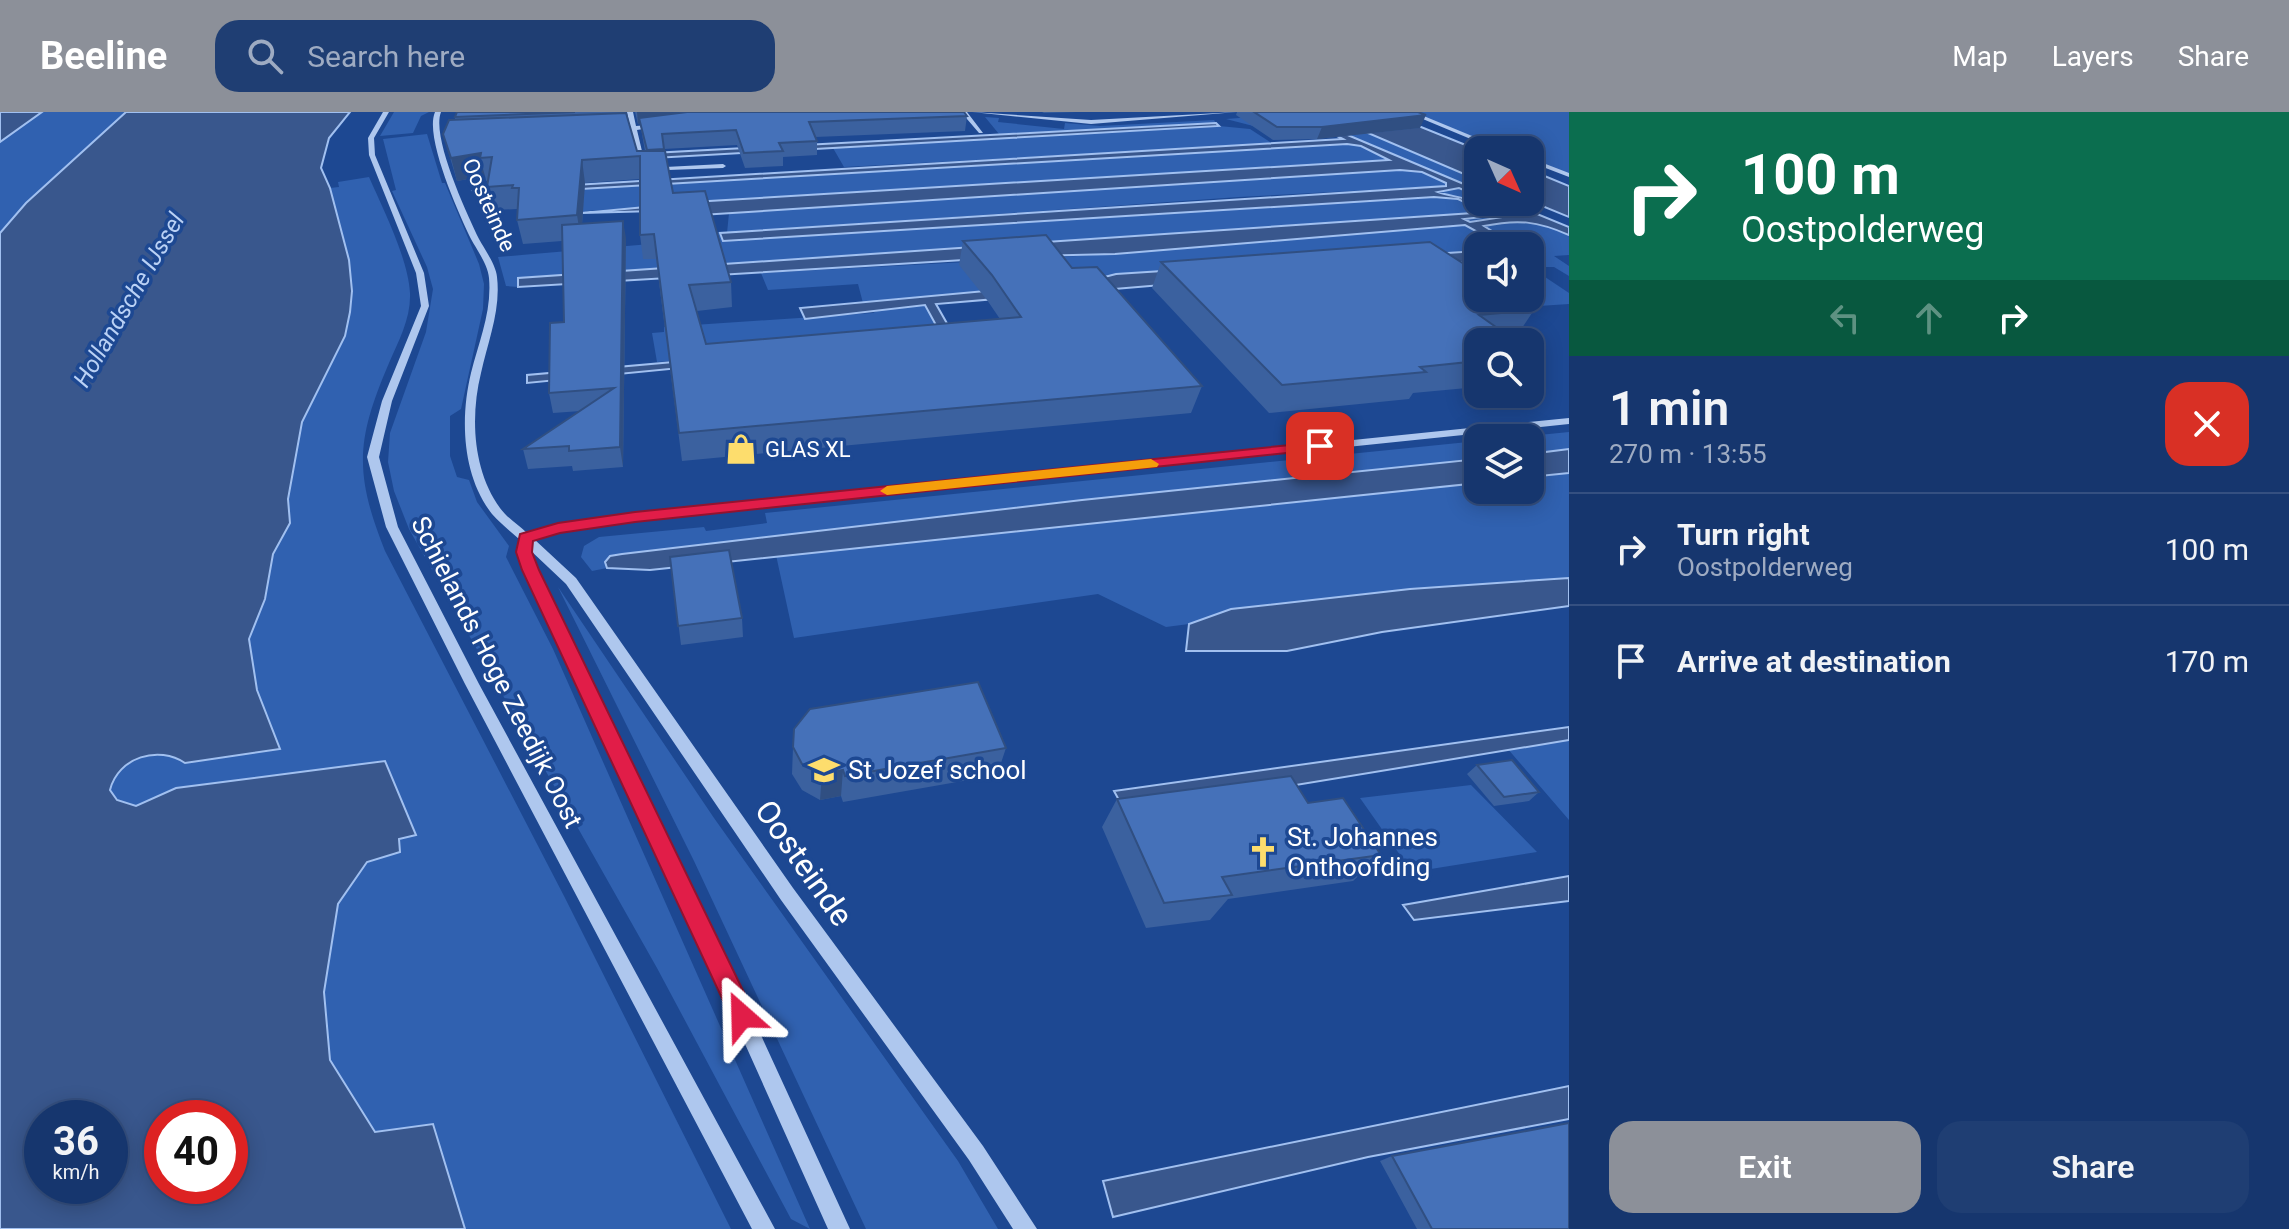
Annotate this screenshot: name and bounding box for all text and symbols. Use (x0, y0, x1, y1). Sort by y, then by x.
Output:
search box (215, 20, 775, 92)
text: Beeline (40, 34, 167, 78)
icon: search (243, 34, 287, 78)
text: Search here (307, 39, 465, 74)
text: Map (1952, 40, 2008, 73)
text: Layers (2052, 40, 2134, 73)
text: Share (2178, 40, 2249, 73)
north arrow (1464, 136, 1544, 216)
map controls (1464, 136, 1544, 504)
text: 100 m (1741, 142, 1900, 208)
icon: right (1609, 144, 1713, 248)
street label: Oosteinde (457, 154, 521, 256)
water label: Hollandsche IJssel (68, 208, 190, 392)
text: Oostpolderweg (1741, 209, 1984, 251)
button: sound (1464, 232, 1544, 312)
icon: left (1823, 296, 1867, 340)
icon: ahead (1907, 296, 1951, 340)
icon: right (1991, 296, 2035, 340)
button: search (1464, 328, 1544, 408)
text: 1 min (1609, 380, 1729, 437)
button: close (2165, 382, 2249, 466)
pin (1286, 412, 1354, 480)
icon: arrive (1298, 424, 1342, 468)
button: layers (1464, 424, 1544, 504)
shop icon: GLAS XL (724, 432, 758, 466)
place label: GLAS XL (765, 437, 851, 462)
text: 270 m · 13:55 (1609, 439, 1767, 469)
street label: Schielands Hoge Zeedijk Oost (405, 511, 589, 833)
text: Turn right (1677, 517, 1810, 552)
icon: right (1609, 527, 1653, 571)
text: 100 m (2165, 532, 2249, 567)
text: Oostpolderweg (1677, 552, 1853, 582)
icon: arrive (1609, 639, 1653, 683)
text: Arrive at destination (1677, 644, 1951, 679)
text: 170 m (2165, 644, 2249, 679)
school or university icon: St Jozef school (807, 753, 841, 787)
place label: St Jozef school (848, 755, 1027, 785)
street label: Oosteinde (747, 793, 861, 933)
place label: St. Johannes Onthoofding (1287, 822, 1438, 882)
church icon: St. Johannes Onthoofding (1246, 835, 1280, 869)
position arrow (700, 974, 784, 1058)
speed limit sign: 40 (144, 1100, 248, 1204)
text: 36 (53, 1118, 99, 1165)
button: Exit (1609, 1121, 1921, 1213)
button: Share (1937, 1121, 2249, 1213)
text: km/h (53, 1160, 99, 1184)

